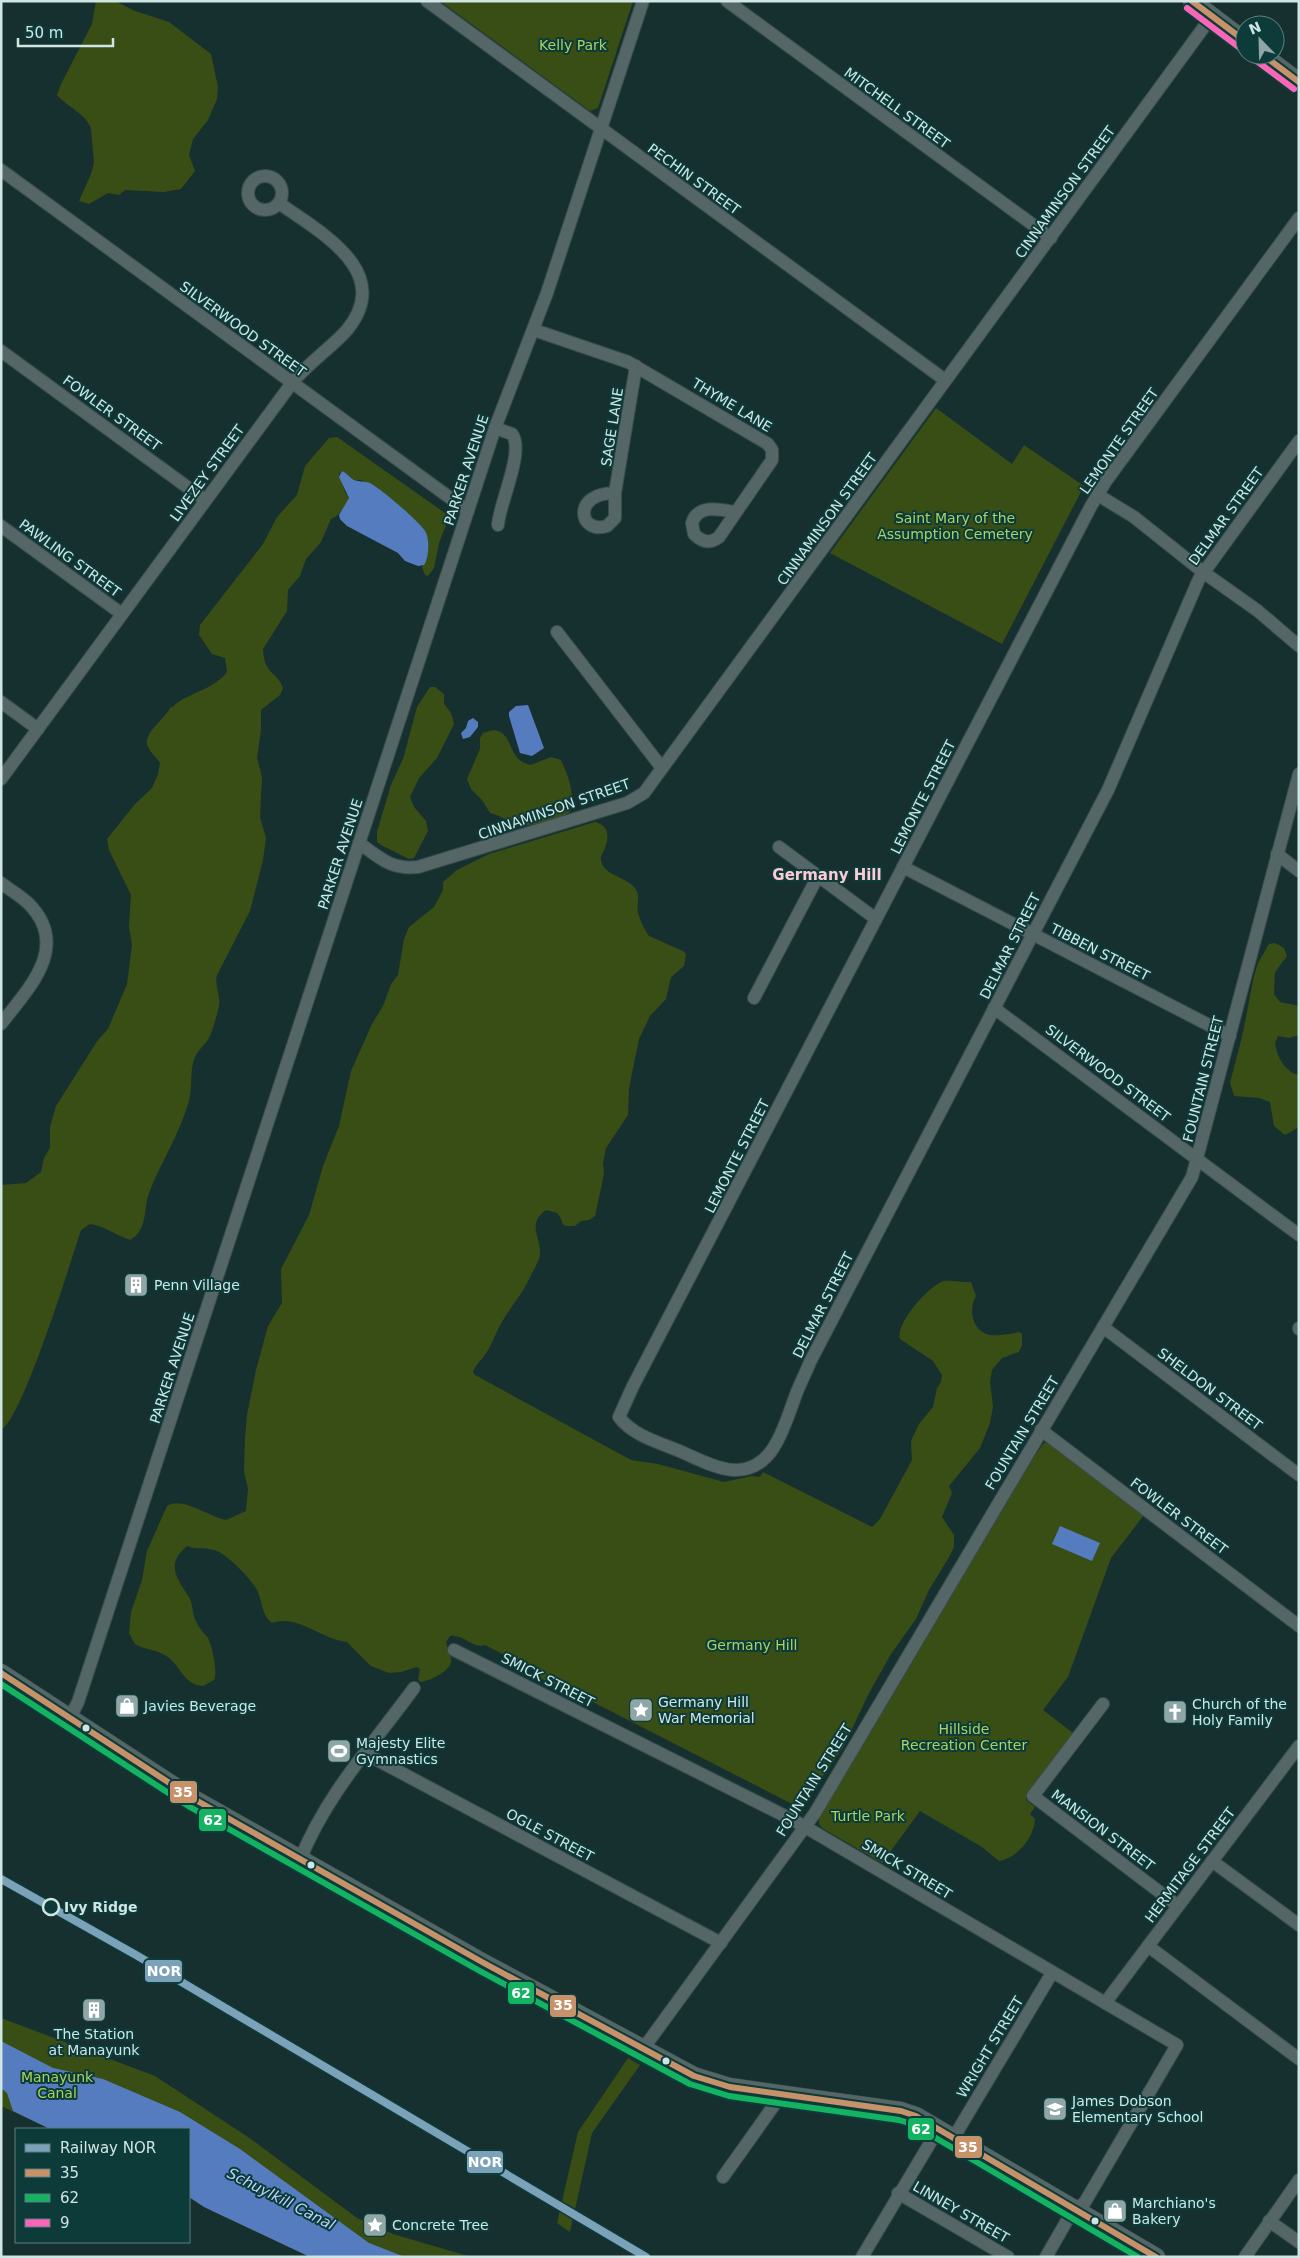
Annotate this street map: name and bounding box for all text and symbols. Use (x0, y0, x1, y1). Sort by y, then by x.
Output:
scale bar (18, 15, 112, 47)
north arrow (1235, 15, 1285, 65)
text: N (1246, 18, 1263, 38)
text: 50 m (25, 24, 63, 42)
park label: Kelly Park (539, 37, 608, 53)
street label: MITCHELL STREET (841, 64, 953, 152)
street label: CINNAMINSON STREET (1012, 122, 1119, 261)
street label: PECHIN STREET (645, 140, 744, 218)
street label: SILVERWOOD STREET (177, 278, 309, 380)
street label: FOWLER STREET (60, 372, 164, 454)
street label: THYME LANE (688, 374, 775, 435)
street label: LEMONTE STREET (1076, 385, 1162, 497)
street label: SAGE LANE (598, 386, 626, 468)
street label: PARKER AVENUE (441, 412, 491, 528)
street label: LIVEZEY STREET (167, 421, 248, 524)
street label: CINNAMINSON STREET (774, 449, 881, 588)
street label: DELMAR STREET (1185, 464, 1267, 568)
park label: Saint Mary of the Assumption Cemetery (877, 510, 1033, 542)
street label: PAWLING STREET (16, 516, 124, 600)
street label: LEMONTE STREET (887, 737, 959, 857)
street label: CINNAMINSON STREET (476, 775, 632, 843)
street label: PARKER AVENUE (315, 796, 365, 912)
district label: Germany Hill (772, 866, 882, 884)
street label: DELMAR STREET (976, 890, 1044, 1002)
street label: TIBBEN STREET (1047, 920, 1153, 984)
street label: FOUNTAIN STREET (1180, 1014, 1227, 1144)
street label: SILVERWOOD STREET (1043, 1021, 1174, 1125)
street label: LEMONTE STREET (701, 1096, 773, 1216)
street label: DELMAR STREET (789, 1249, 857, 1361)
building icon: Penn Village (123, 1272, 149, 1298)
place label: Penn Village (154, 1277, 240, 1293)
street label: PARKER AVENUE (147, 1310, 197, 1426)
street label: SHELDON STREET (1155, 1345, 1266, 1434)
street label: FOUNTAIN STREET (982, 1373, 1062, 1493)
street label: FOWLER STREET (1127, 1474, 1231, 1558)
park label: Germany Hill (707, 1637, 798, 1653)
street label: SMICK STREET (499, 1650, 597, 1710)
shop icon: Javies Beverage (114, 1693, 140, 1719)
place label: Germany Hill War Memorial (658, 1694, 755, 1726)
place label: Church of the Holy Family (1192, 1696, 1287, 1728)
place icon: Germany Hill War Memorial (628, 1697, 654, 1723)
place label: Javies Beverage (143, 1698, 256, 1714)
church icon: Church of the Holy Family (1162, 1699, 1188, 1725)
street label: FOUNTAIN STREET (773, 1721, 855, 1839)
park label: Hillside Recreation Center (901, 1721, 1027, 1753)
unlabelled marker (81, 1723, 91, 1733)
place label: Majesty Elite Gymnastics (356, 1735, 445, 1767)
sports icon: Majesty Elite Gymnastics (326, 1738, 352, 1764)
line badge: 35 (169, 1780, 198, 1804)
text: 35 (173, 1784, 193, 1800)
street label: MANSION STREET (1048, 1786, 1158, 1874)
street label: HERMITAGE STREET (1142, 1804, 1239, 1926)
street label: OGLE STREET (504, 1805, 597, 1865)
line badge: 62 (198, 1808, 227, 1832)
park label: Turtle Park (830, 1808, 906, 1824)
text: 62 (203, 1812, 223, 1828)
street label: SMICK STREET (859, 1836, 955, 1902)
unlabelled marker (306, 1860, 316, 1870)
marker: Ivy Ridge (42, 1898, 60, 1916)
place label: Ivy Ridge (64, 1899, 137, 1915)
line badge: NOR (144, 1959, 183, 1983)
text: NOR (147, 1963, 181, 1979)
line badge: 62 (507, 1981, 535, 2005)
text: 62 (511, 1985, 531, 2001)
street label: WRIGHT STREET (953, 1993, 1027, 2101)
line badge: 35 (549, 1994, 577, 2018)
building icon: The Station at Manayunk (81, 1997, 107, 2023)
text: 35 (553, 1997, 573, 2013)
place label: The Station at Manayunk (49, 2026, 140, 2058)
unlabelled marker (661, 2056, 671, 2066)
park label: Manayunk Canal (21, 2069, 94, 2101)
place label: James Dobson Elementary School (1071, 2093, 1204, 2125)
school or university icon: James Dobson Elementary School (1042, 2096, 1068, 2122)
line badge: 62 (907, 2117, 935, 2141)
text: 62 (911, 2121, 931, 2137)
legend (15, 2128, 190, 2243)
line badge: 35 (954, 2135, 983, 2159)
text: Railway NOR (60, 2139, 156, 2157)
text: 35 (958, 2139, 978, 2155)
line badge: NOR (466, 2150, 504, 2174)
text: NOR (468, 2154, 502, 2170)
text: 35 (60, 2164, 79, 2182)
water label: Schuylkill Canal (224, 2164, 339, 2234)
street label: LINNEY STREET (910, 2178, 1012, 2246)
text: 62 (60, 2189, 79, 2207)
place label: Marchiano's Bakery (1132, 2195, 1216, 2227)
shop icon: Marchiano's Bakery (1102, 2198, 1128, 2224)
place icon: Concrete Tree (362, 2212, 388, 2238)
text: 9 (60, 2214, 70, 2232)
unlabelled marker (1090, 2216, 1100, 2226)
place label: Concrete Tree (392, 2217, 489, 2233)

